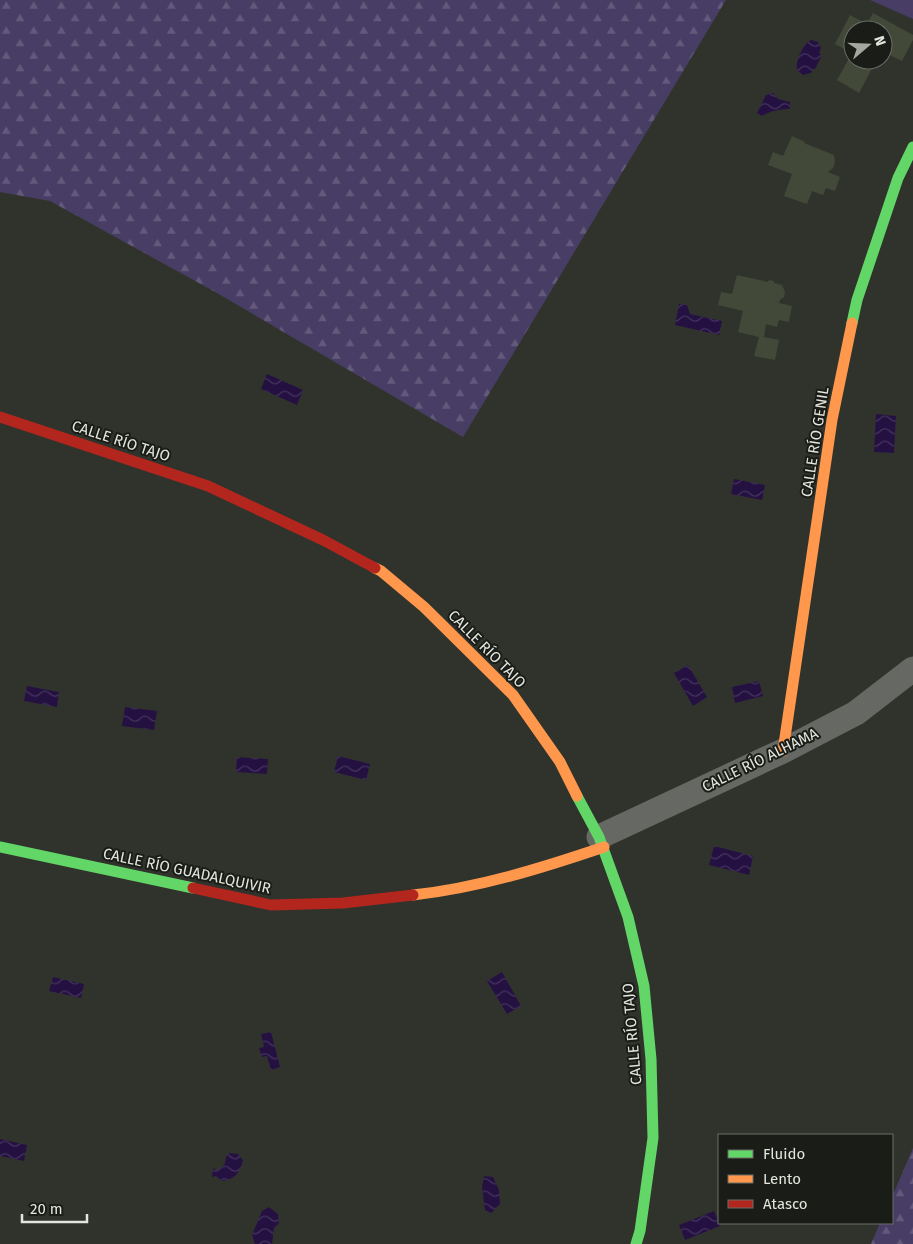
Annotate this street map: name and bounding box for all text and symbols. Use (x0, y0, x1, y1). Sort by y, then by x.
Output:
north arrow (843, 20, 893, 70)
text: N (870, 34, 889, 48)
street label: CALLE RÍO GENIL (797, 385, 833, 498)
street label: CALLE RÍO TAJO (70, 417, 172, 465)
street label: CALLE RÍO TAJO (444, 606, 530, 692)
street label: CALLE RÍO ALHAMA (699, 724, 821, 796)
street label: CALLE RÍO GUADALQUIVIR (101, 844, 273, 898)
street label: CALLE RÍO TAJO (619, 982, 645, 1086)
legend (718, 1134, 893, 1224)
text: Fluido (763, 1145, 805, 1163)
text: Lento (763, 1170, 801, 1188)
scale bar (22, 1192, 88, 1224)
text: Atasco (763, 1195, 808, 1213)
text: 20 m (30, 1200, 63, 1218)

